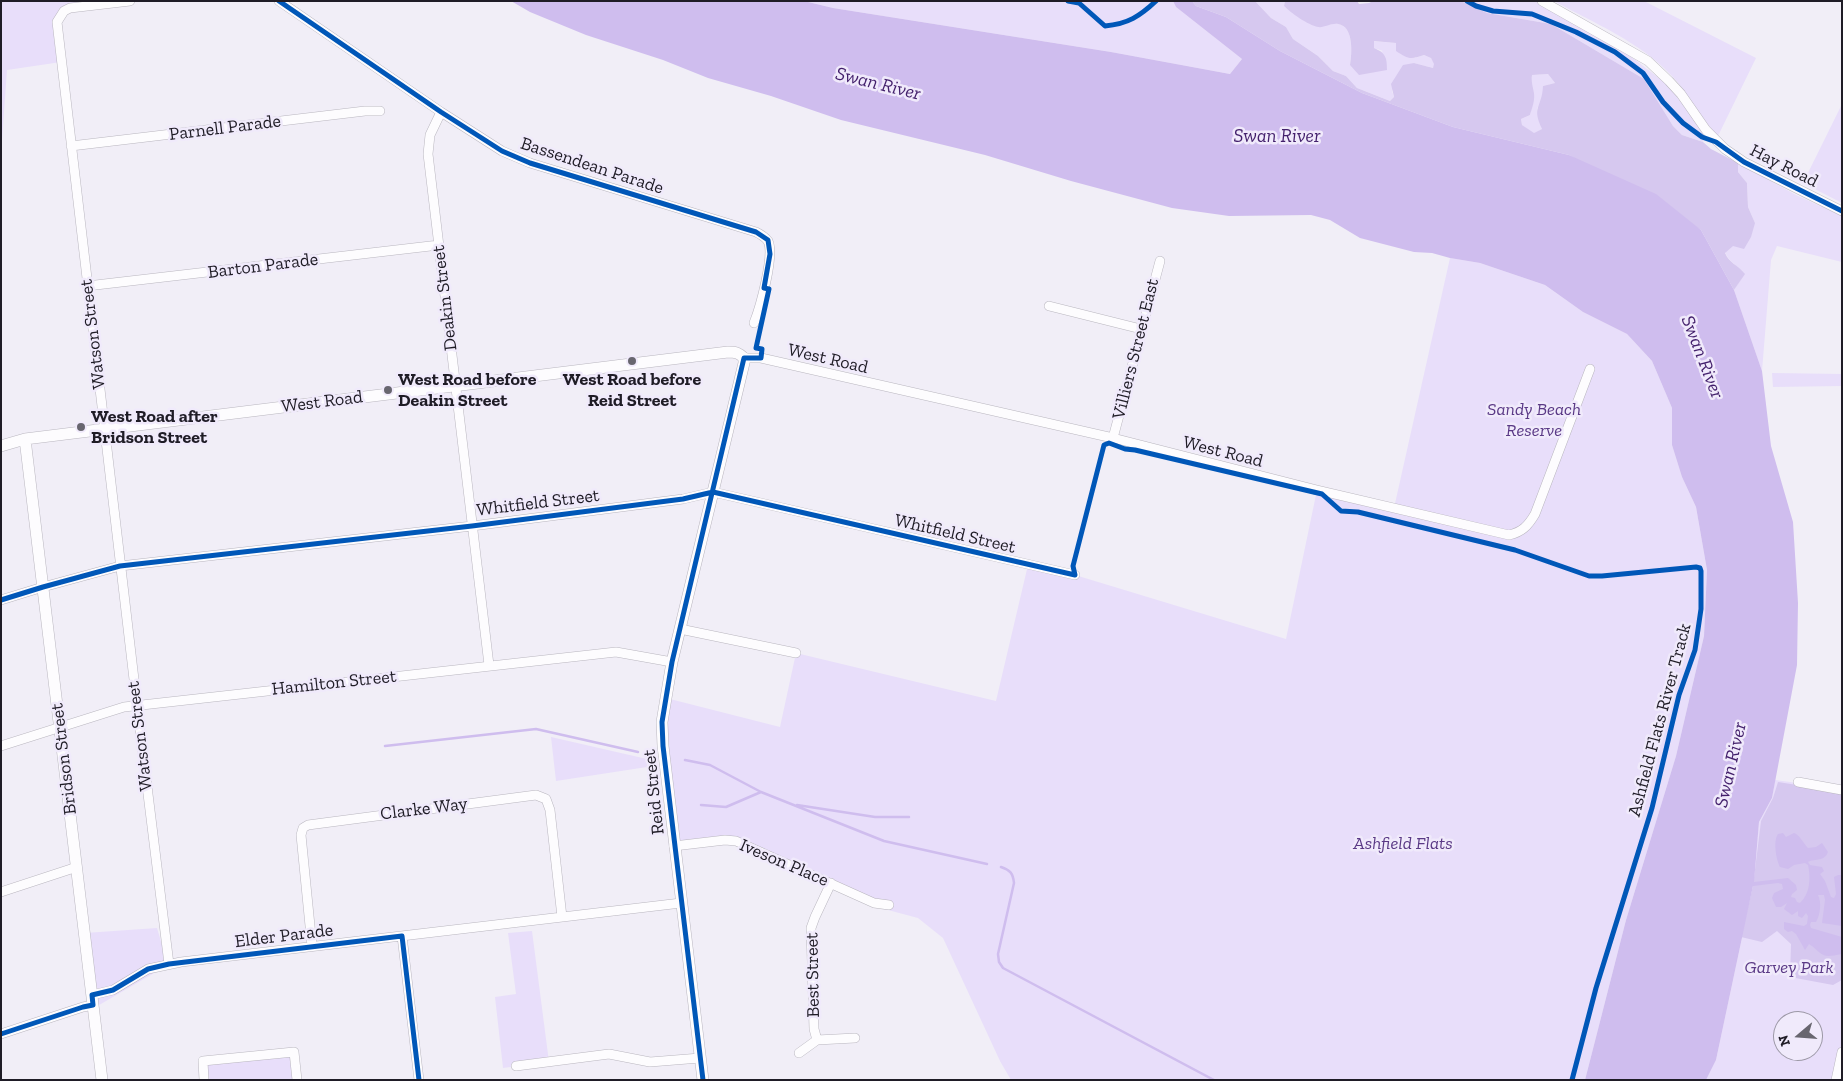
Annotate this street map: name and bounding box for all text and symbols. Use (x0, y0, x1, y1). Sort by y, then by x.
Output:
water label: Swan River (833, 62, 923, 106)
street label: Parnell Parade (168, 110, 282, 146)
water label: Swan River (1234, 126, 1320, 148)
street label: Bassendean Parade (518, 133, 666, 199)
street label: Hay Road (1746, 140, 1822, 192)
street label: Deakin Street (428, 244, 462, 352)
street label: Barton Parade (207, 249, 319, 283)
street label: Villiers Street East (1108, 276, 1164, 422)
street label: Watson Street (76, 278, 110, 390)
water label: Swan River (1676, 312, 1728, 402)
street label: West Road (786, 339, 870, 379)
marker: West Road before Reid Street (626, 355, 638, 367)
place label: West Road before Deakin Street (398, 369, 536, 412)
place label: West Road before Reid Street (563, 369, 701, 412)
marker: West Road before Deakin Street (382, 384, 394, 396)
street label: West Road (280, 386, 364, 418)
park label: Sandy Beach Reserve (1487, 399, 1581, 442)
place label: West Road after Bridson Street (91, 406, 218, 448)
marker: West Road after Bridson Street (75, 421, 87, 433)
street label: West Road (1181, 432, 1265, 472)
street label: Whitfield Street (475, 485, 601, 521)
street label: Whitfield Street (892, 510, 1018, 558)
street label: Ashfield Flats River Track (1624, 621, 1696, 819)
street label: Hamilton Street (271, 666, 397, 700)
street label: Watson Street (123, 680, 157, 792)
street label: Bridson Street (46, 702, 82, 816)
water label: Swan River (1710, 720, 1752, 810)
street label: Reid Street (639, 748, 669, 836)
street label: Clarke Way (379, 793, 469, 825)
park label: Ashfield Flats (1353, 833, 1453, 855)
street label: Iveson Place (736, 835, 832, 891)
street label: Elder Parade (234, 919, 334, 953)
street label: Best Street (801, 932, 825, 1018)
park label: Garvey Park (1744, 957, 1834, 979)
north arrow (1773, 1011, 1823, 1061)
text: N (1774, 1033, 1794, 1048)

